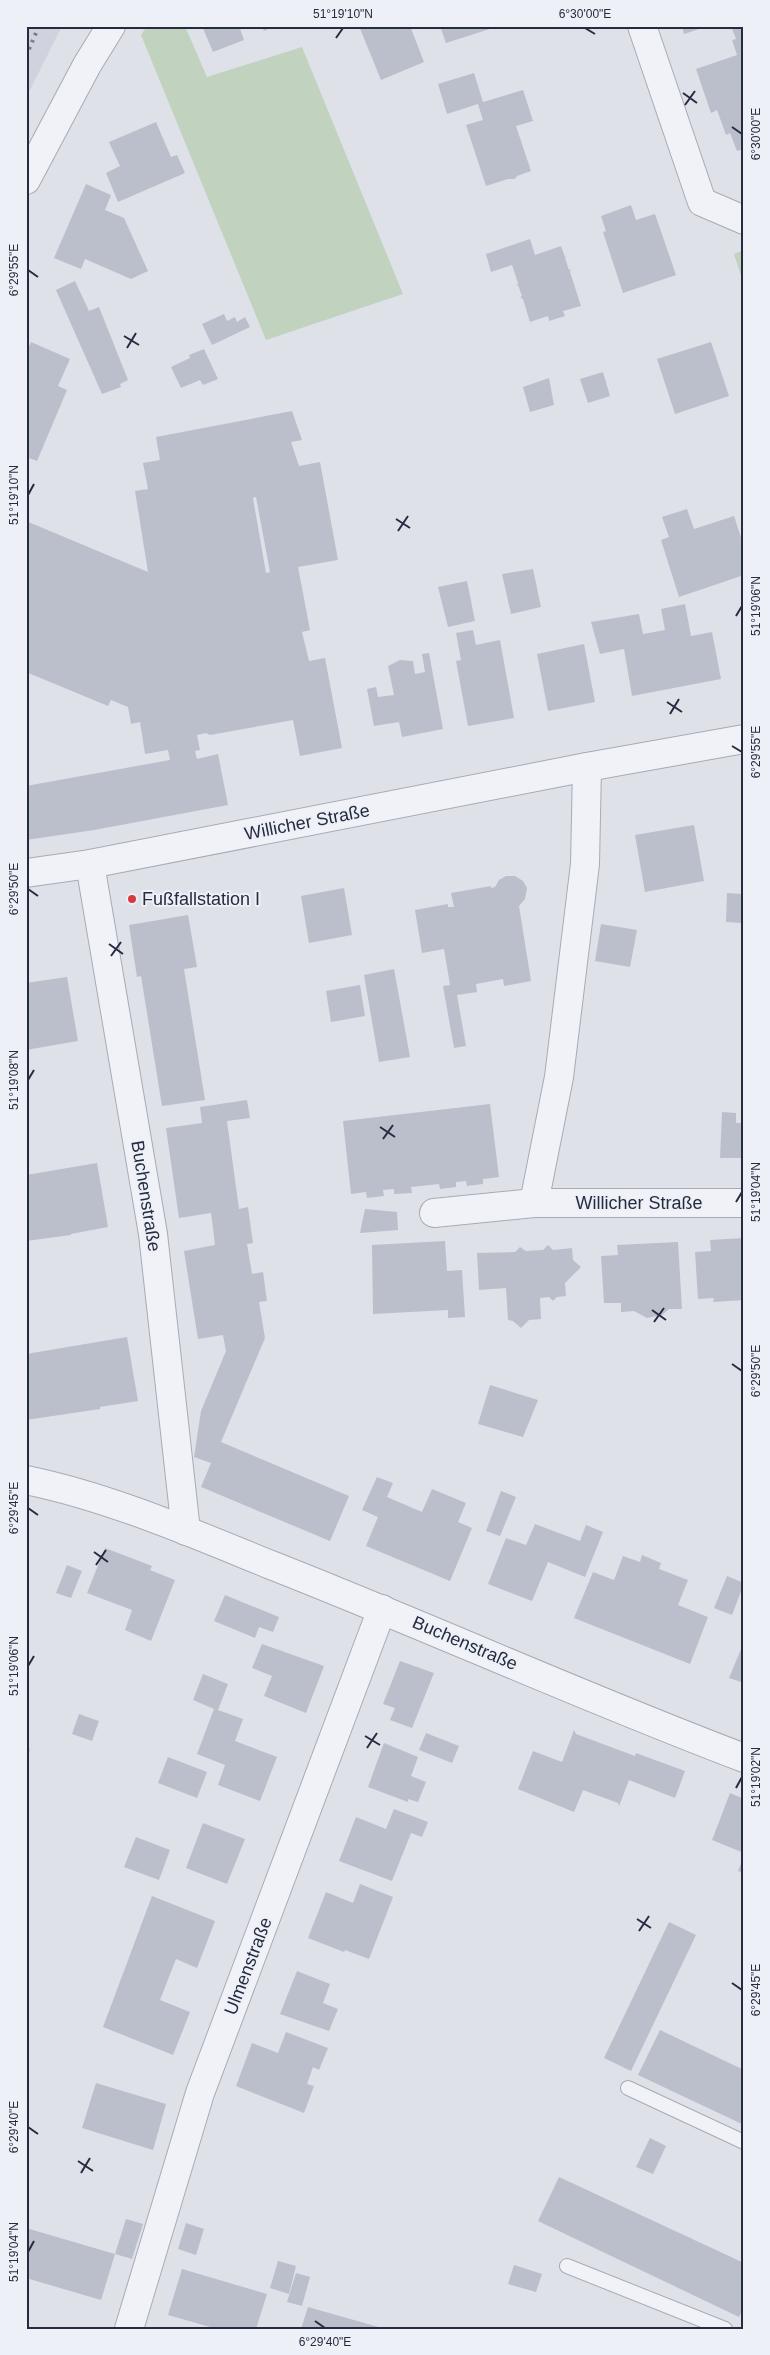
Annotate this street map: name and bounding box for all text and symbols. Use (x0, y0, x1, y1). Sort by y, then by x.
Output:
text: 51°19'10"N (313, 7, 373, 21)
text: 6°30'00"E (559, 7, 611, 21)
text: 6°30'00"E (749, 108, 763, 160)
text: 6°29'55"E (7, 244, 21, 296)
text: 51°19'10"N (7, 465, 21, 525)
text: 51°19'06"N (749, 576, 763, 636)
text: 6°29'55"E (749, 726, 763, 778)
street label: Willicher Straße (243, 800, 371, 844)
text: 6°29'50"E (7, 863, 21, 915)
place label: Fußfallstation I (142, 889, 260, 909)
marker: Fußfallstation I (126, 893, 138, 905)
text: 51°19'08"N (7, 1050, 21, 1110)
street label: Buchenstraße (127, 1139, 165, 1253)
text: 51°19'04"N (749, 1162, 763, 1222)
street label: Willicher Straße (575, 1193, 703, 1213)
text: 6°29'50"E (749, 1345, 763, 1397)
text: 6°29'45"E (7, 1482, 21, 1534)
street label: Buchenstraße (410, 1612, 520, 1674)
text: 51°19'06"N (7, 1636, 21, 1696)
text: 51°19'02"N (749, 1747, 763, 1807)
street label: Ulmenstraße (220, 1914, 276, 2018)
text: 6°29'45"E (749, 1964, 763, 2016)
text: 6°29'40"E (7, 2101, 21, 2153)
text: 51°19'04"N (7, 2222, 21, 2282)
text: 6°29'40"E (299, 2335, 351, 2349)

